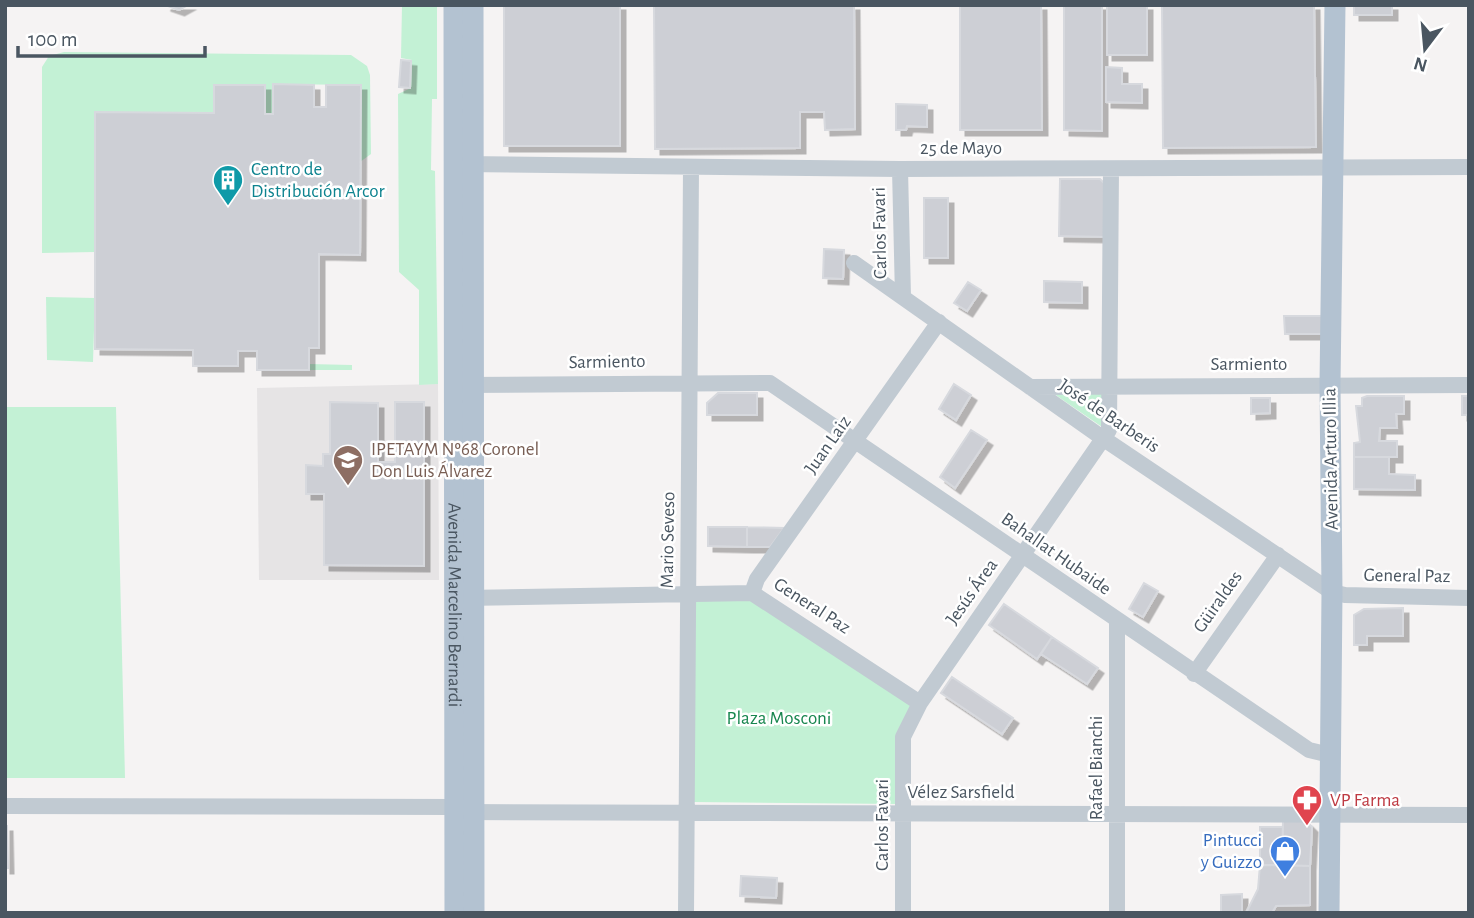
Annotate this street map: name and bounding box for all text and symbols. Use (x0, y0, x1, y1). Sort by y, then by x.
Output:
scale bar (18, 14, 205, 58)
north arrow (1390, 14, 1460, 84)
text: 100 m (28, 29, 78, 50)
text: N (1412, 53, 1430, 75)
street label: 25 de Mayo (920, 139, 1002, 158)
place label: Centro de Distribución Arcor (251, 160, 385, 201)
building icon: Centro de Distribución Arcor (211, 163, 245, 207)
street label: Carlos Favari (870, 187, 890, 279)
street label: Sarmiento (568, 352, 646, 372)
street label: Sarmiento (1211, 355, 1287, 374)
street label: José de Barberis (1055, 375, 1163, 457)
street label: Avenida Arturo Illia (1320, 388, 1342, 530)
street label: Juan Laiz (801, 412, 855, 477)
place label: IPETAYM Nº68 Coronel Don Luis Álvarez (371, 440, 539, 481)
school or university icon: IPETAYM Nº68 Coronel Don Luis Álvarez (331, 443, 365, 487)
street label: Mario Seveso (658, 491, 678, 589)
street label: Avenida Marcelino Bernardi (445, 503, 464, 707)
street label: Bahallat Hubaide (998, 509, 1114, 599)
street label: Jesús Área (941, 554, 1002, 628)
street label: General Paz (1363, 566, 1451, 586)
street label: Güiraldes (1190, 568, 1246, 636)
street label: General Paz (770, 574, 854, 638)
park label: Plaza Mosconi (727, 709, 831, 728)
street label: Rafael Bianchi (1087, 716, 1106, 820)
street label: Carlos Favari (873, 779, 892, 871)
street label: Vélez Sarsfield (907, 783, 1015, 802)
pharmacy icon: VP Farma (1290, 783, 1324, 827)
place label: VP Farma (1330, 791, 1400, 810)
place label: Pintucci y Guizzo (1200, 831, 1262, 872)
shop icon: Pintucci y Guizzo (1268, 834, 1302, 878)

